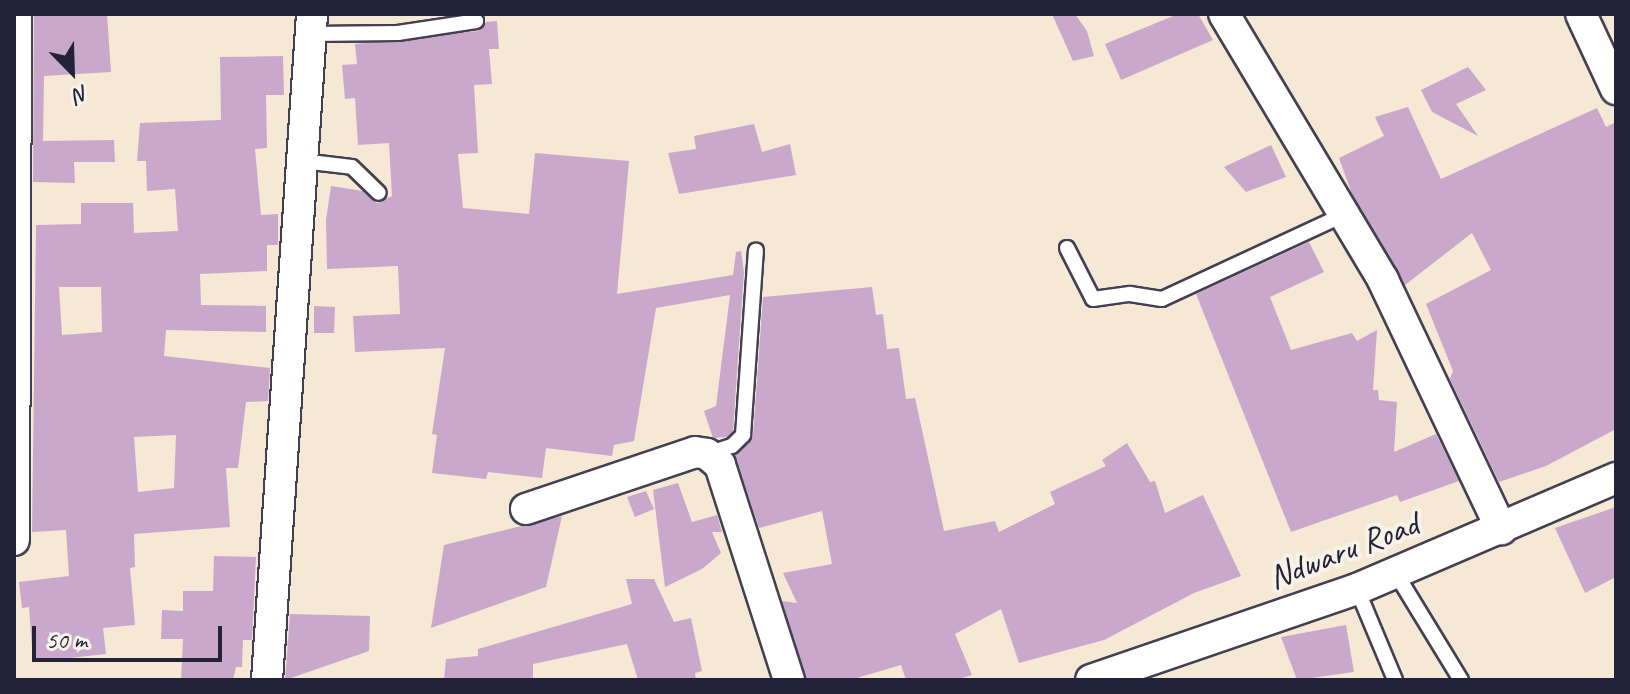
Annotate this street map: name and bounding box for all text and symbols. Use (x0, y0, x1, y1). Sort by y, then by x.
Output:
north arrow (32, 32, 112, 112)
text: N (70, 79, 93, 110)
street label: Ndwaru Road (1263, 503, 1423, 597)
scale bar (36, 610, 226, 660)
text: 50 m (46, 625, 87, 655)

